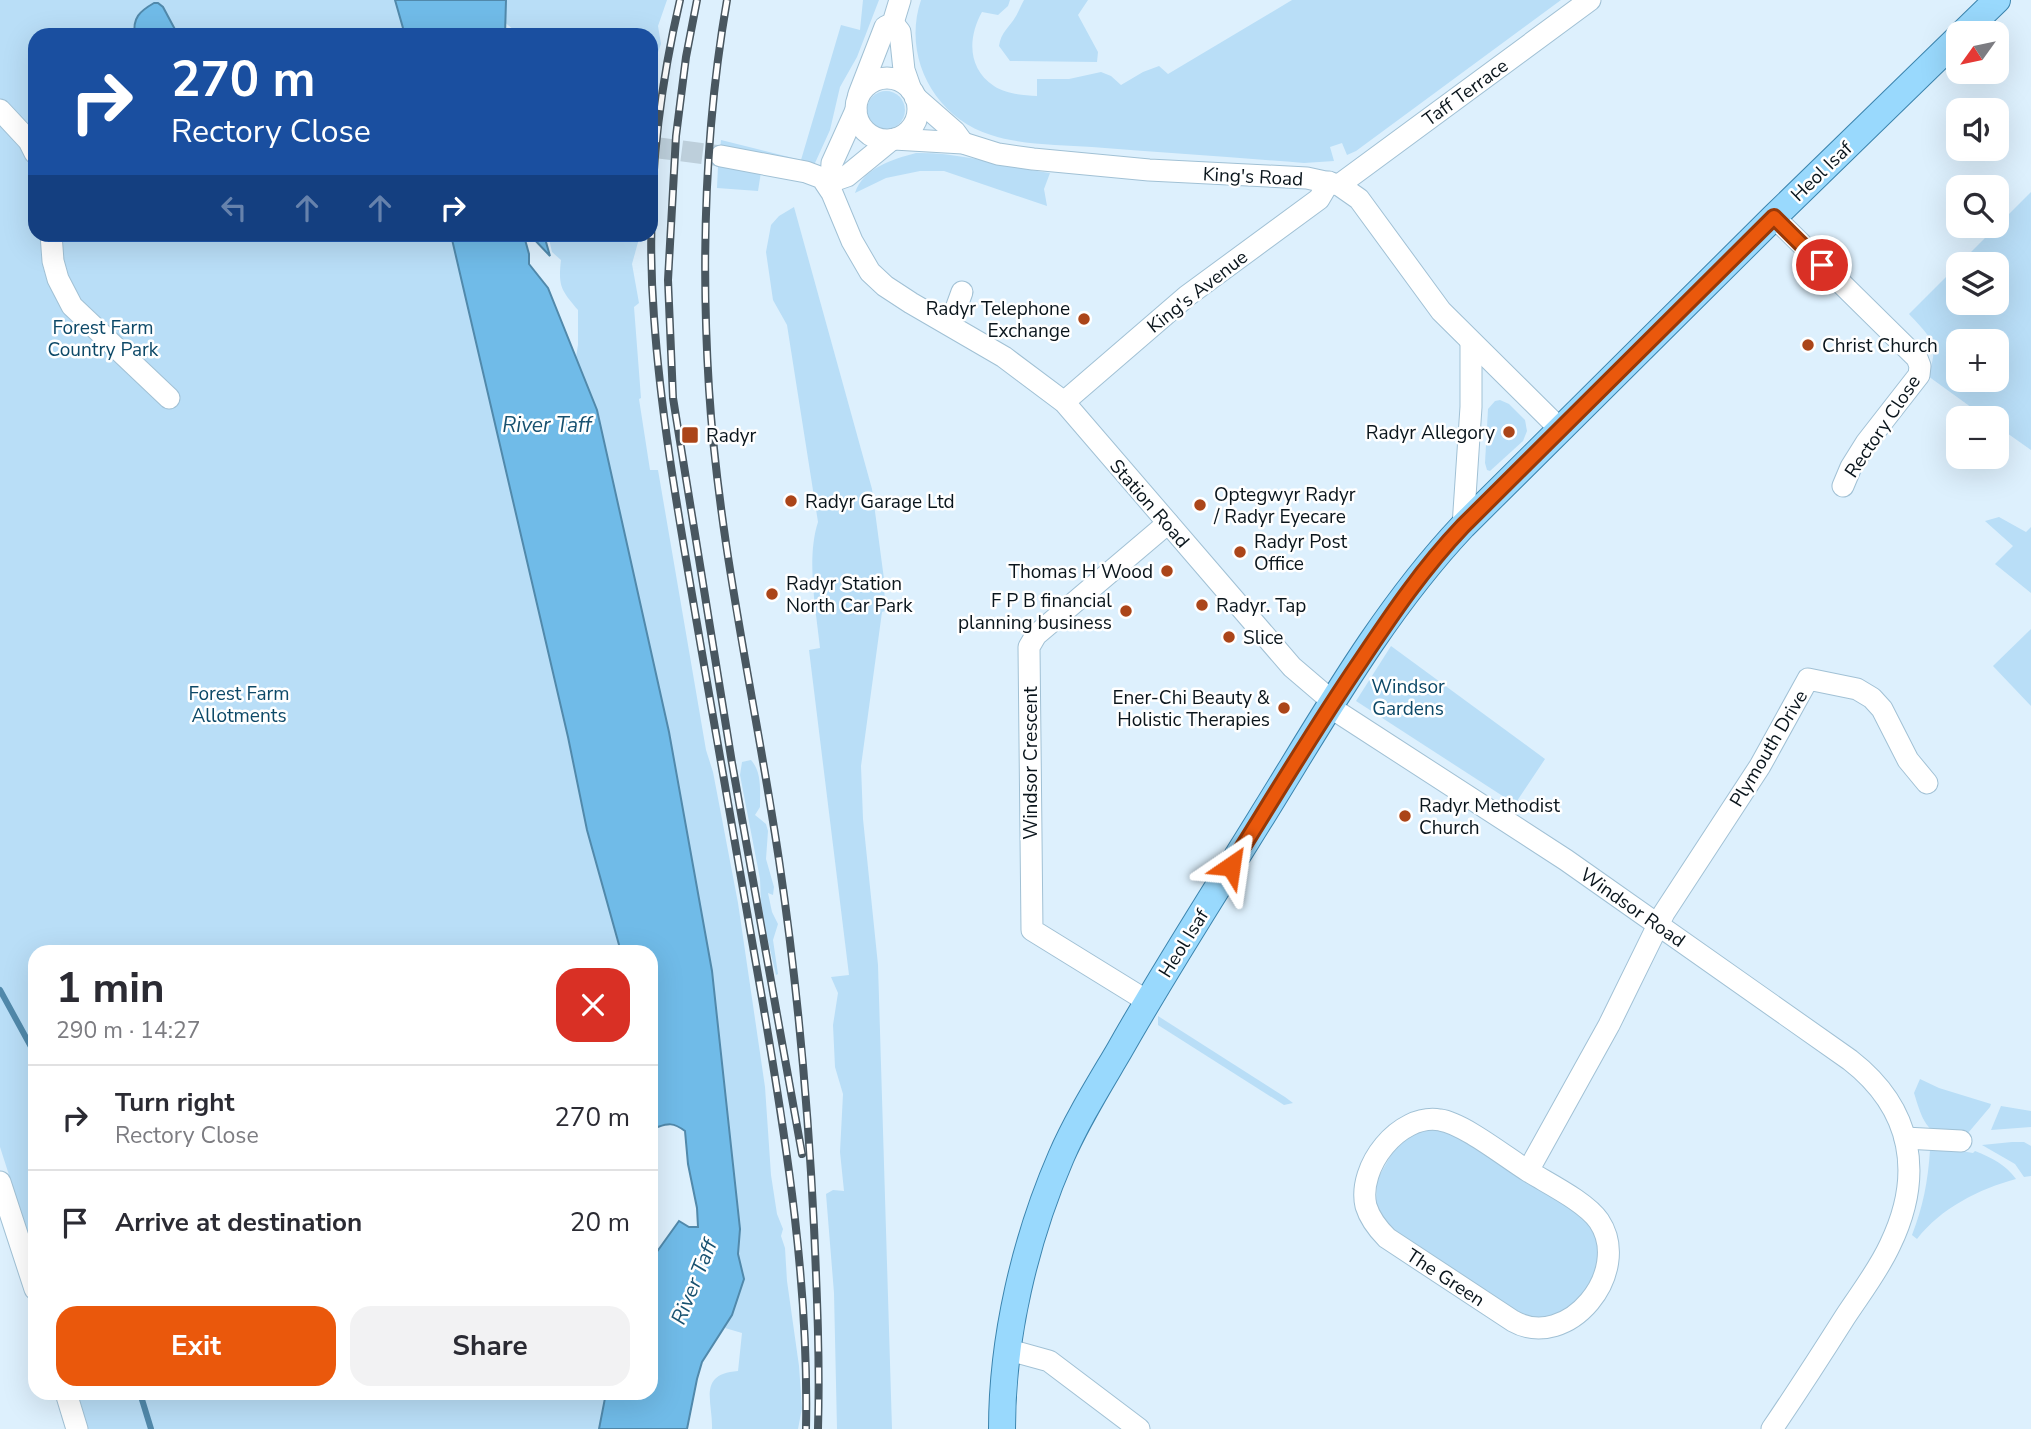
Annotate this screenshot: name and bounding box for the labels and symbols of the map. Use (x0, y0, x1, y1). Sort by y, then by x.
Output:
north arrow (1946, 21, 2009, 84)
street label: Taff Terrace (1418, 53, 1514, 133)
street label: Heol Isaf (1785, 135, 1859, 207)
street label: King's Road (1202, 161, 1304, 193)
pin (1792, 235, 1852, 295)
street label: King's Avenue (1142, 244, 1253, 339)
place label: Radyr Telephone Exchange (926, 296, 1070, 344)
marker: Radyr Telephone Exchange (1076, 311, 1092, 327)
park label: Forest Farm Country Park (48, 315, 159, 363)
place label: Christ Church (1822, 333, 1938, 359)
marker: Christ Church (1800, 337, 1816, 353)
street label: Rectory Close (1839, 370, 1927, 483)
water label: River Taff (502, 411, 594, 439)
place label: Radyr Allegory (1366, 420, 1495, 446)
place label: Radyr (706, 423, 757, 449)
marker: Radyr Allegory (1501, 424, 1517, 440)
marker: Radyr (680, 425, 700, 445)
street label: Station Road (1103, 454, 1195, 554)
place label: Optegwyr Radyr / Radyr Eyecare (1213, 482, 1356, 530)
place label: Radyr Garage Ltd (805, 489, 955, 515)
marker: Radyr Garage Ltd (783, 493, 799, 509)
marker: Optegwyr Radyr / Radyr Eyecare (1192, 497, 1208, 513)
place label: Radyr Post Office (1254, 529, 1347, 577)
marker: Radyr Post Office (1232, 544, 1248, 560)
place label: Thomas H Wood (1009, 559, 1153, 585)
marker: Thomas H Wood (1159, 563, 1175, 579)
place label: Radyr Station North Car Park (786, 571, 913, 619)
marker: Radyr Station North Car Park (764, 586, 780, 602)
place label: F P B financial planning business (958, 588, 1112, 636)
place label: Radyr. Tap (1216, 593, 1306, 619)
marker: Radyr. Tap (1194, 597, 1210, 613)
marker: F P B financial planning business (1118, 603, 1134, 619)
place label: Slice (1243, 625, 1283, 651)
marker: Slice (1221, 629, 1237, 645)
park label: Windsor Gardens (1371, 674, 1445, 722)
park label: Forest Farm Allotments (188, 681, 290, 729)
place label: Ener-Chi Beauty & Holistic Therapies (1112, 685, 1270, 733)
street label: Plymouth Drive (1724, 685, 1814, 812)
street label: Windsor Crescent (1018, 686, 1044, 840)
marker: Ener-Chi Beauty & Holistic Therapies (1276, 700, 1292, 716)
place label: Radyr Methodist Church (1419, 793, 1560, 841)
marker: Radyr Methodist Church (1397, 808, 1413, 824)
position arrow (1194, 829, 1268, 903)
street label: Windsor Road (1575, 862, 1690, 954)
street label: Heol Isaf (1153, 904, 1215, 983)
water label: River Taff (664, 1233, 724, 1329)
street label: The Green (1401, 1243, 1490, 1313)

